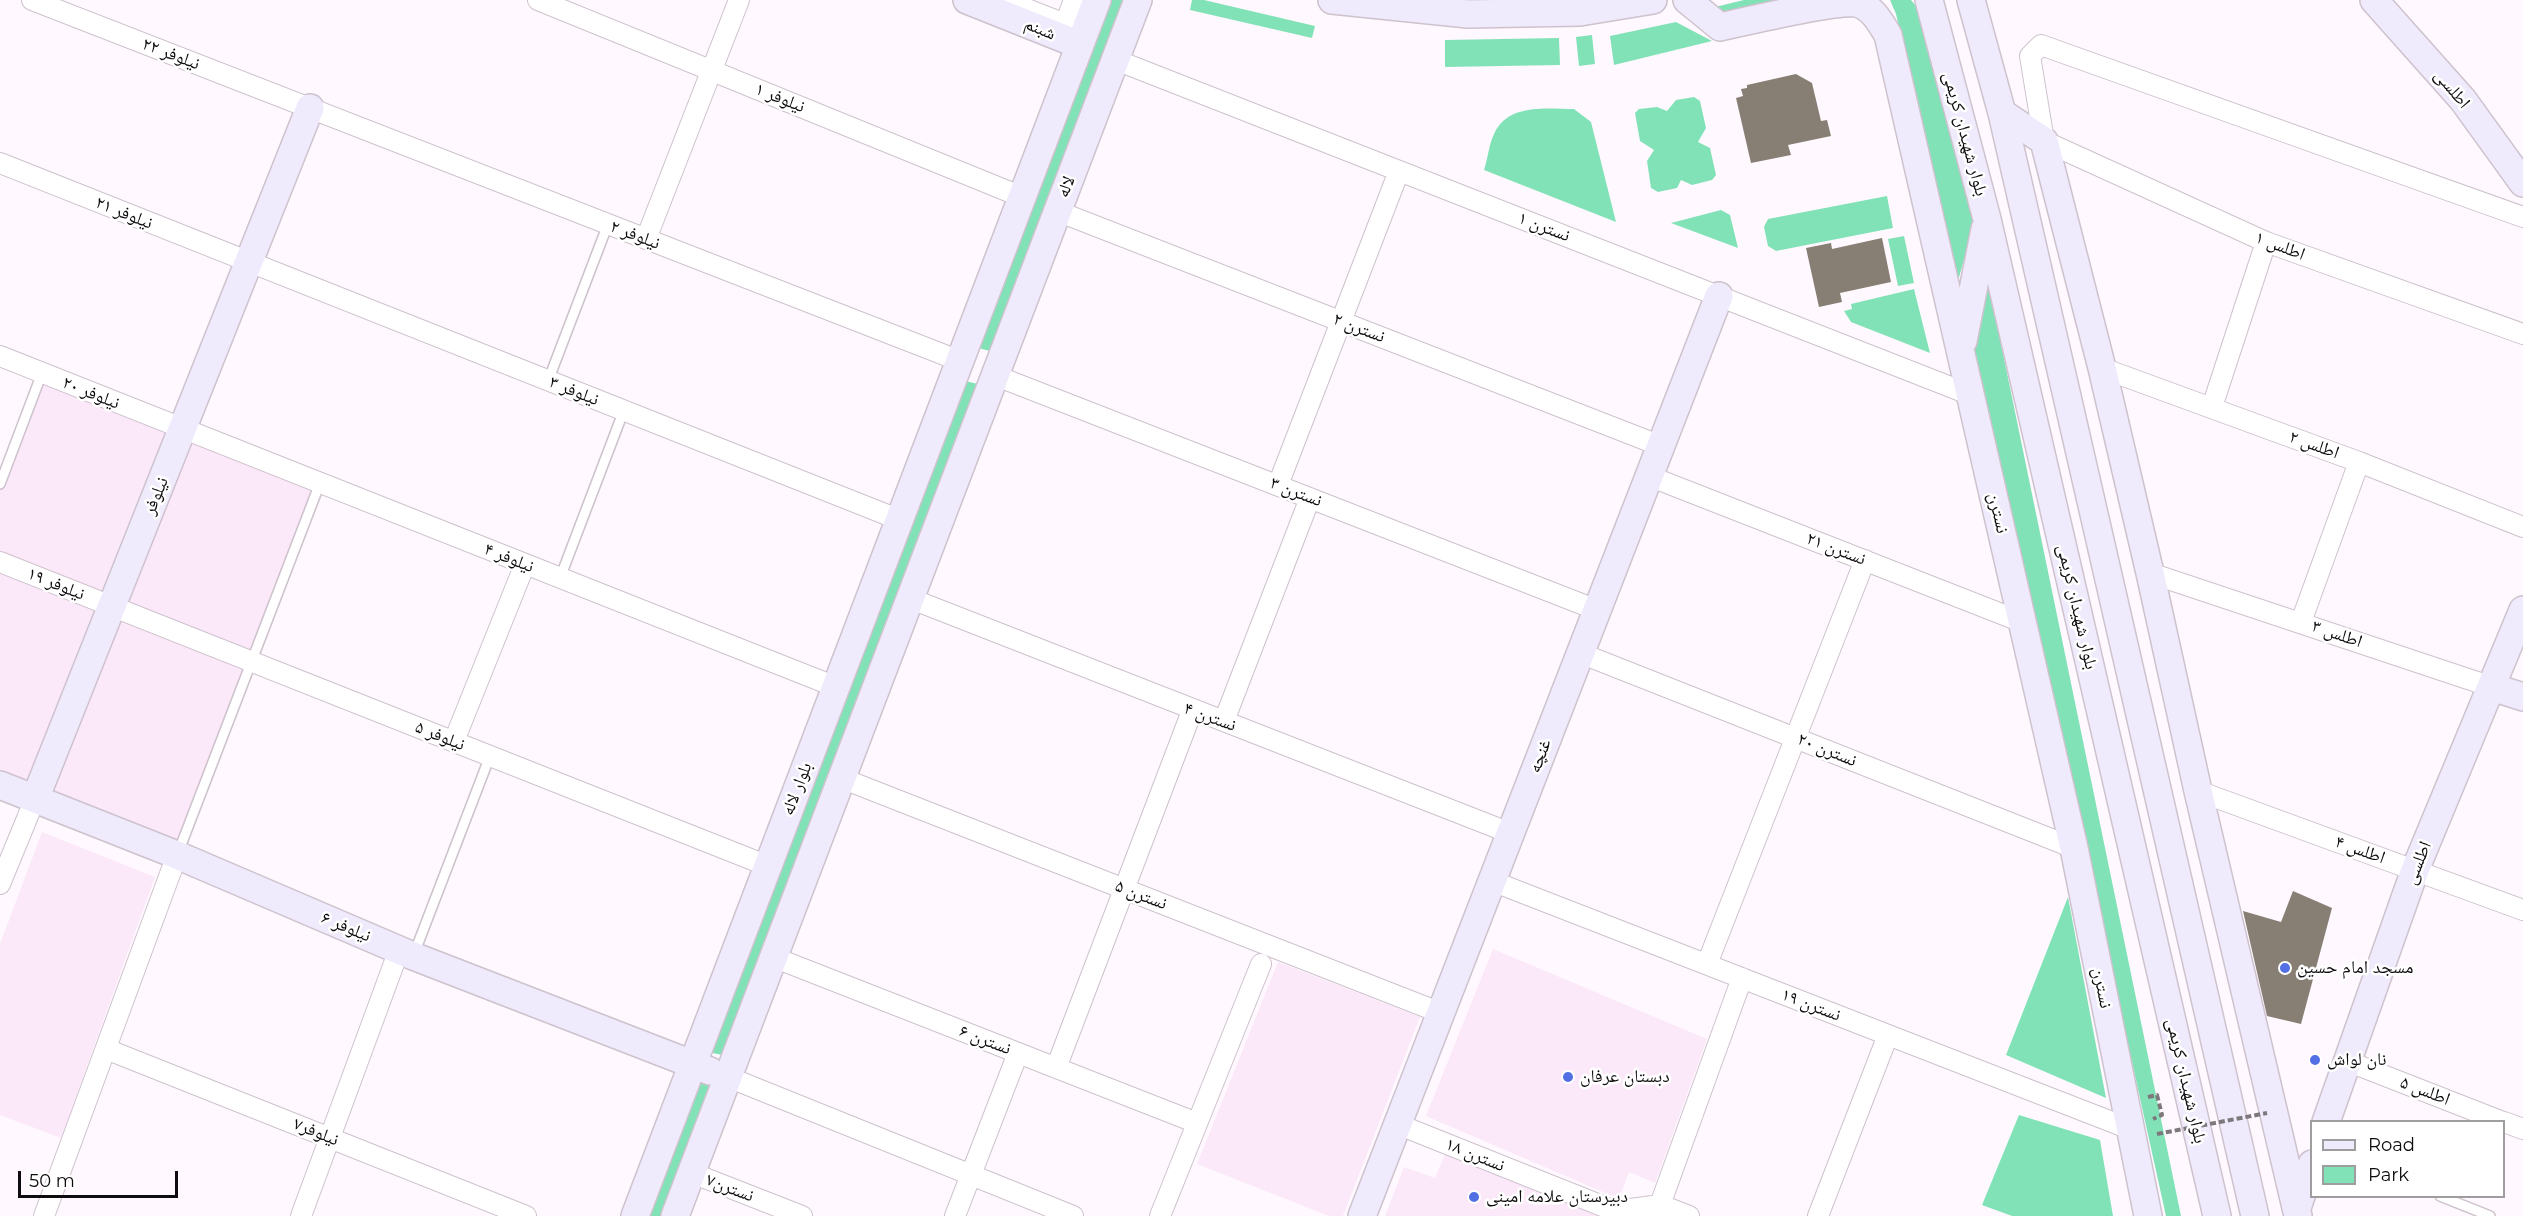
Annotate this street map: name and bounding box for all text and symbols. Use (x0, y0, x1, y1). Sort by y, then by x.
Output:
street label: شبنم (1021, 13, 1059, 45)
street label: نیلوفر ۲۲ (139, 33, 203, 75)
street label: اطلسی (2429, 65, 2475, 113)
street label: بلوار شهیدان کریمی (1938, 70, 1992, 198)
street label: نیلوفر ۱ (752, 78, 808, 118)
street label: لاله (1052, 173, 1080, 201)
street label: نیلوفر ۲۱ (92, 192, 156, 234)
street label: نسترن ۱ (1515, 207, 1573, 247)
street label: نیلوفر ۲ (607, 216, 663, 254)
street label: اطلس ۱ (2252, 227, 2308, 265)
street label: نسترن ۲ (1330, 308, 1388, 348)
street label: نیلوفر ۳ (546, 371, 602, 411)
street label: نیلوفر ۲۰ (59, 372, 123, 414)
street label: اطلس ۲ (2286, 426, 2342, 464)
street label: نسترن ۳ (1267, 472, 1325, 512)
street label: نیلوفر (139, 474, 173, 518)
street label: نسترن (1983, 491, 2013, 535)
street label: نسترن ۲۱ (1803, 528, 1869, 570)
street label: نیلوفر ۴ (481, 538, 537, 578)
street label: بلوار شهیدان کریمی (2052, 542, 2102, 672)
street label: نیلوفر ۱۹ (24, 563, 88, 605)
street label: اطلس ۳ (2309, 615, 2365, 653)
street label: نسترن ۴ (1181, 698, 1239, 736)
street label: نیلوفر ۵ (412, 716, 468, 756)
street label: نسترن ۲۰ (1794, 728, 1860, 772)
street label: غنچه (1524, 736, 1556, 776)
street label: بلوار لاله (777, 759, 817, 819)
street label: اطلس ۴ (2332, 831, 2388, 869)
street label: اطلسی (2400, 838, 2436, 888)
street label: نسترن ۵ (1112, 875, 1170, 915)
street label: نیلوفر ۶ (318, 907, 374, 947)
place label: مسجد امام حسین (2297, 957, 2413, 979)
marker: مسجد امام حسین (2278, 961, 2292, 975)
street label: نسترن (2087, 966, 2117, 1010)
street label: نسترن ۱۹ (1778, 984, 1844, 1026)
street label: بلوار شهیدان کریمی (2161, 1016, 2211, 1146)
street label: نسترن ۶ (956, 1020, 1014, 1060)
place label: نان لواش (2327, 1049, 2387, 1071)
marker: نان لواش (2308, 1053, 2322, 1067)
place label: دبستان عرفان (1580, 1066, 1670, 1088)
marker: دبستان عرفان (1561, 1070, 1575, 1084)
street label: اطلس ۵ (2397, 1072, 2453, 1110)
street label: نیلوفر۷ (290, 1113, 342, 1151)
legend (2310, 1120, 2505, 1198)
street label: نسترن ۱۸ (1442, 1133, 1508, 1177)
text: Road (2368, 1134, 2415, 1156)
scale bar (21, 1159, 182, 1197)
text: Park (2368, 1164, 2409, 1186)
street label: نسترن۷ (703, 1169, 757, 1207)
text: 50 m (29, 1170, 75, 1192)
place label: دبیرستان علامه امینی (1486, 1186, 1628, 1208)
marker: دبیرستان علامه امینی (1467, 1190, 1481, 1204)

